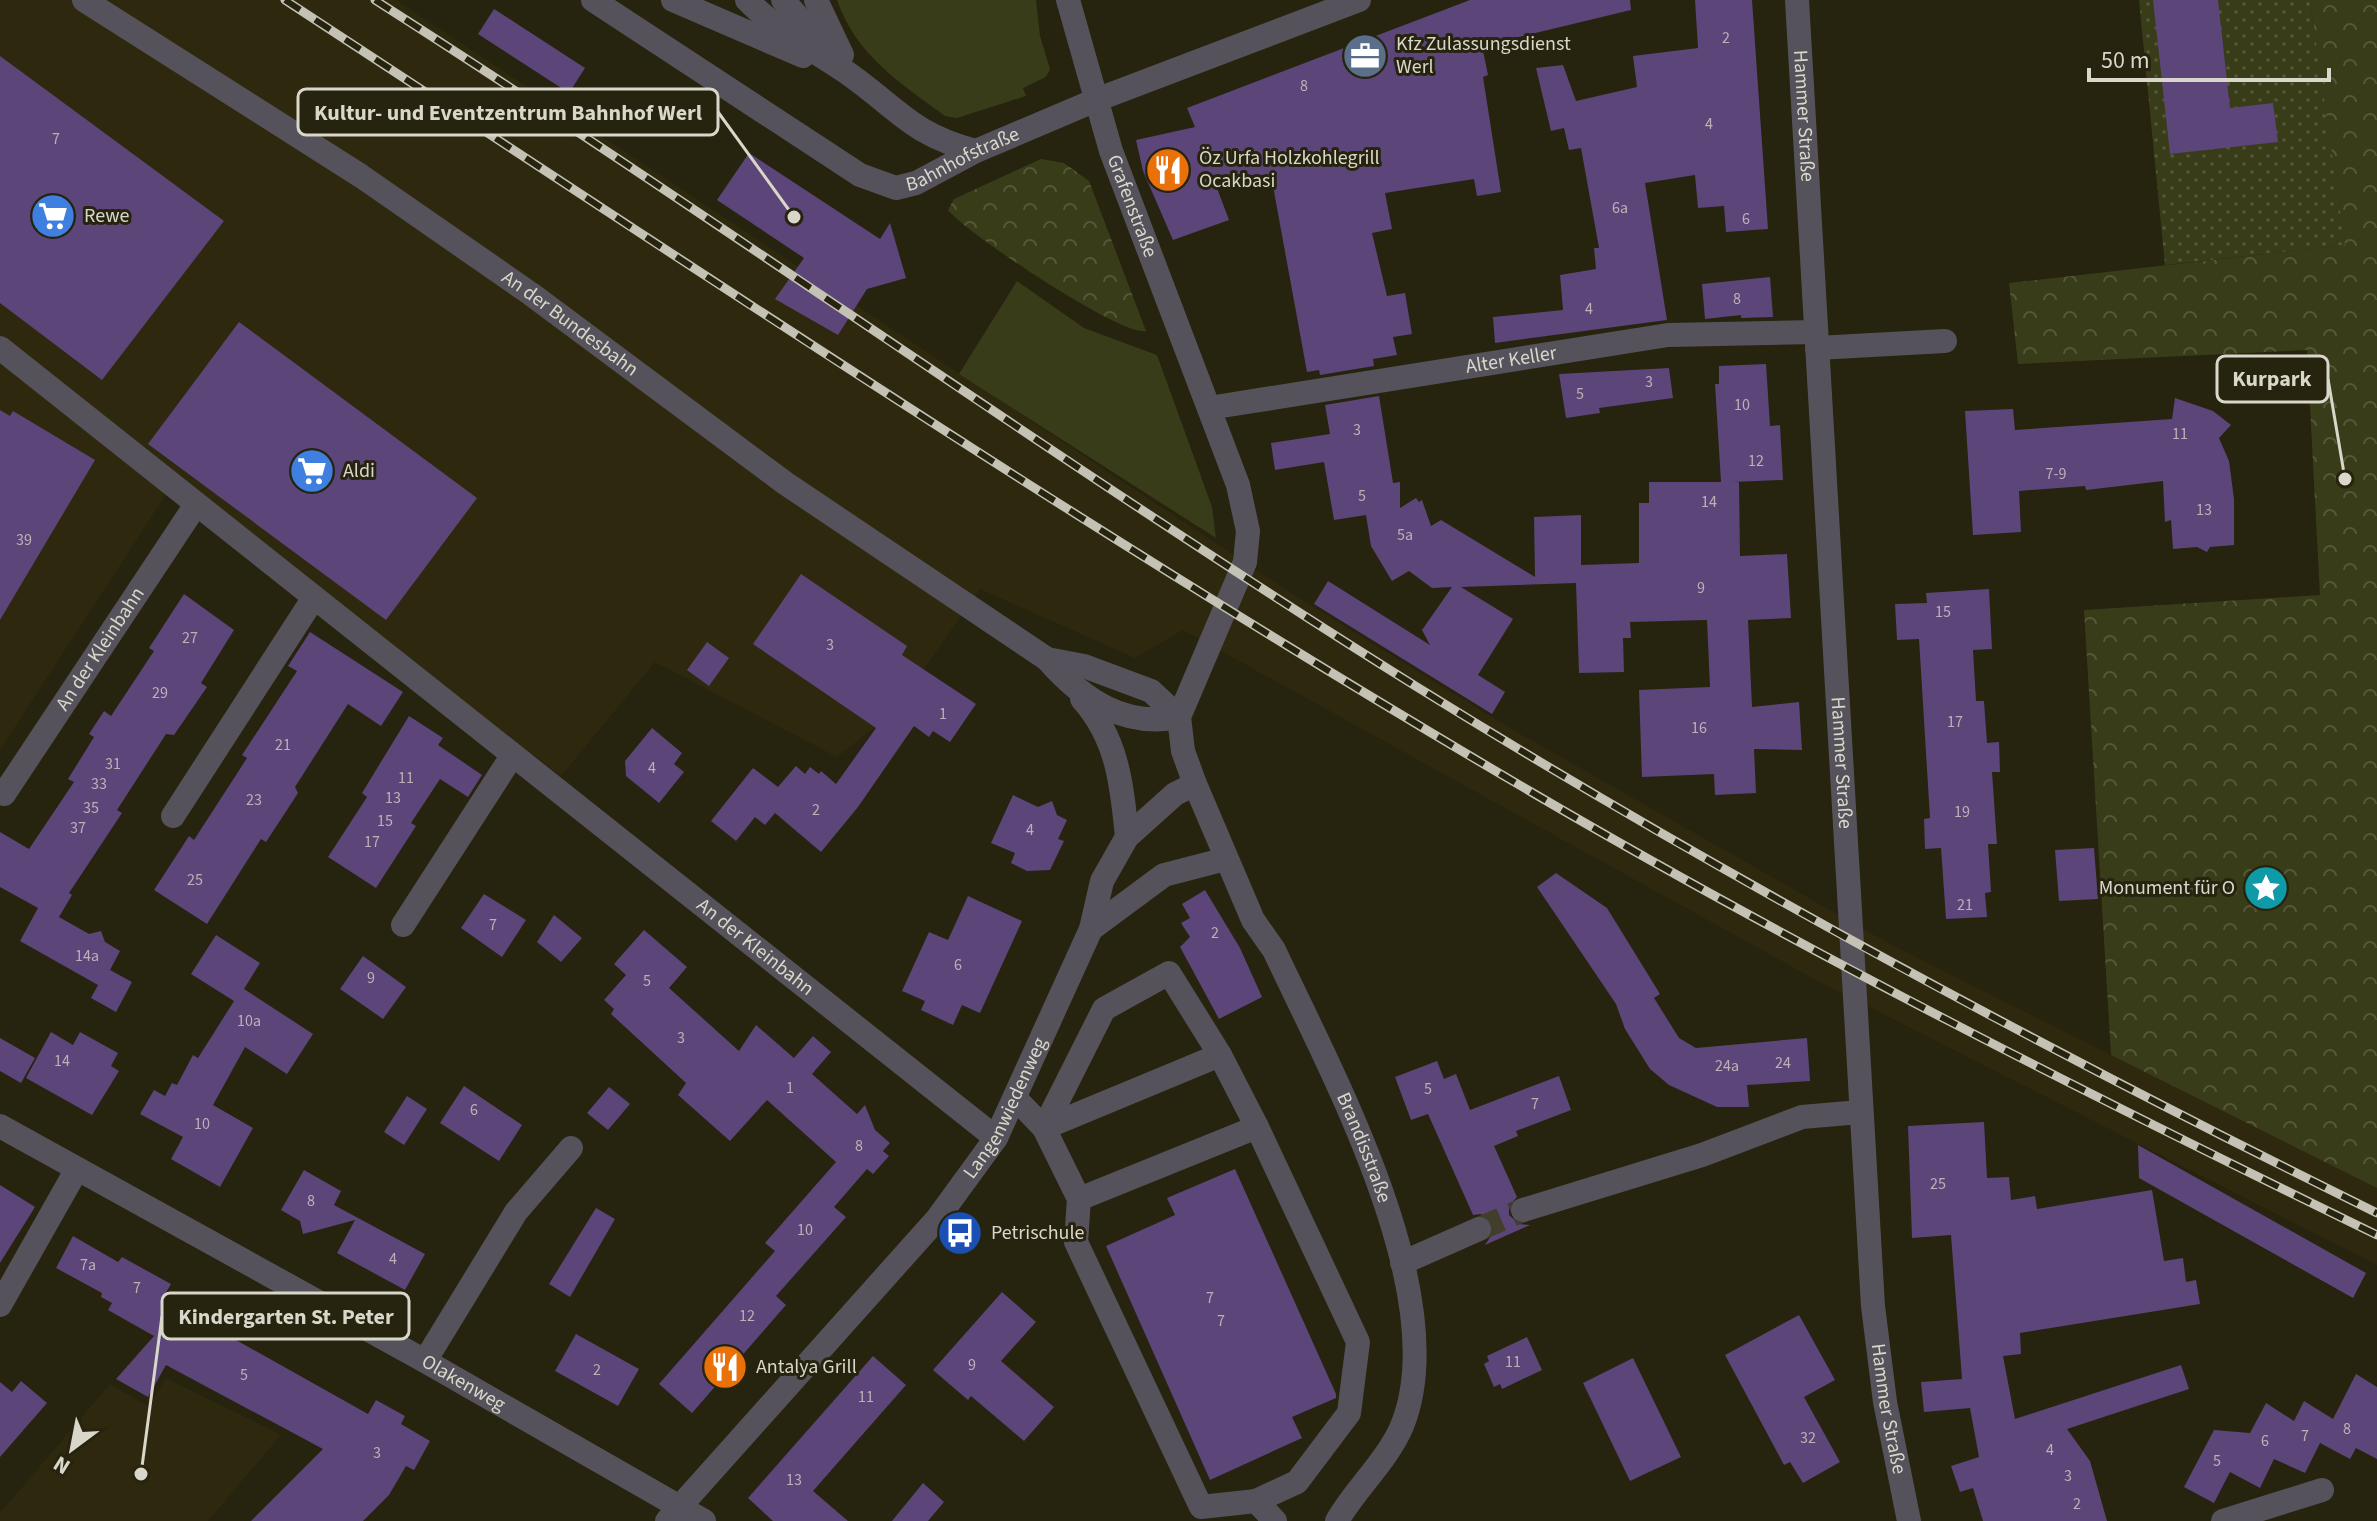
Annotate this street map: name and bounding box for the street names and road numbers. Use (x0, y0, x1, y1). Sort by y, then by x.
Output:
street label: Hammer Straße (1786, 49, 1822, 183)
street label: Bahnhofstraße (903, 120, 1024, 199)
street label: Grafenstraße (1100, 151, 1164, 262)
street label: An der Bundesbahn (496, 264, 644, 383)
street label: Alter Keller (1464, 339, 1559, 381)
street label: An der Kleinbahn (49, 582, 151, 716)
street label: Hammer Straße (1824, 696, 1859, 830)
street label: An der Kleinbahn (691, 892, 820, 1002)
street label: Langenwiedenweg (957, 1033, 1054, 1185)
street label: Brandisstraße (1329, 1088, 1398, 1207)
street label: Hammer Straße (1864, 1342, 1913, 1477)
street label: Olakenweg (416, 1348, 511, 1418)

